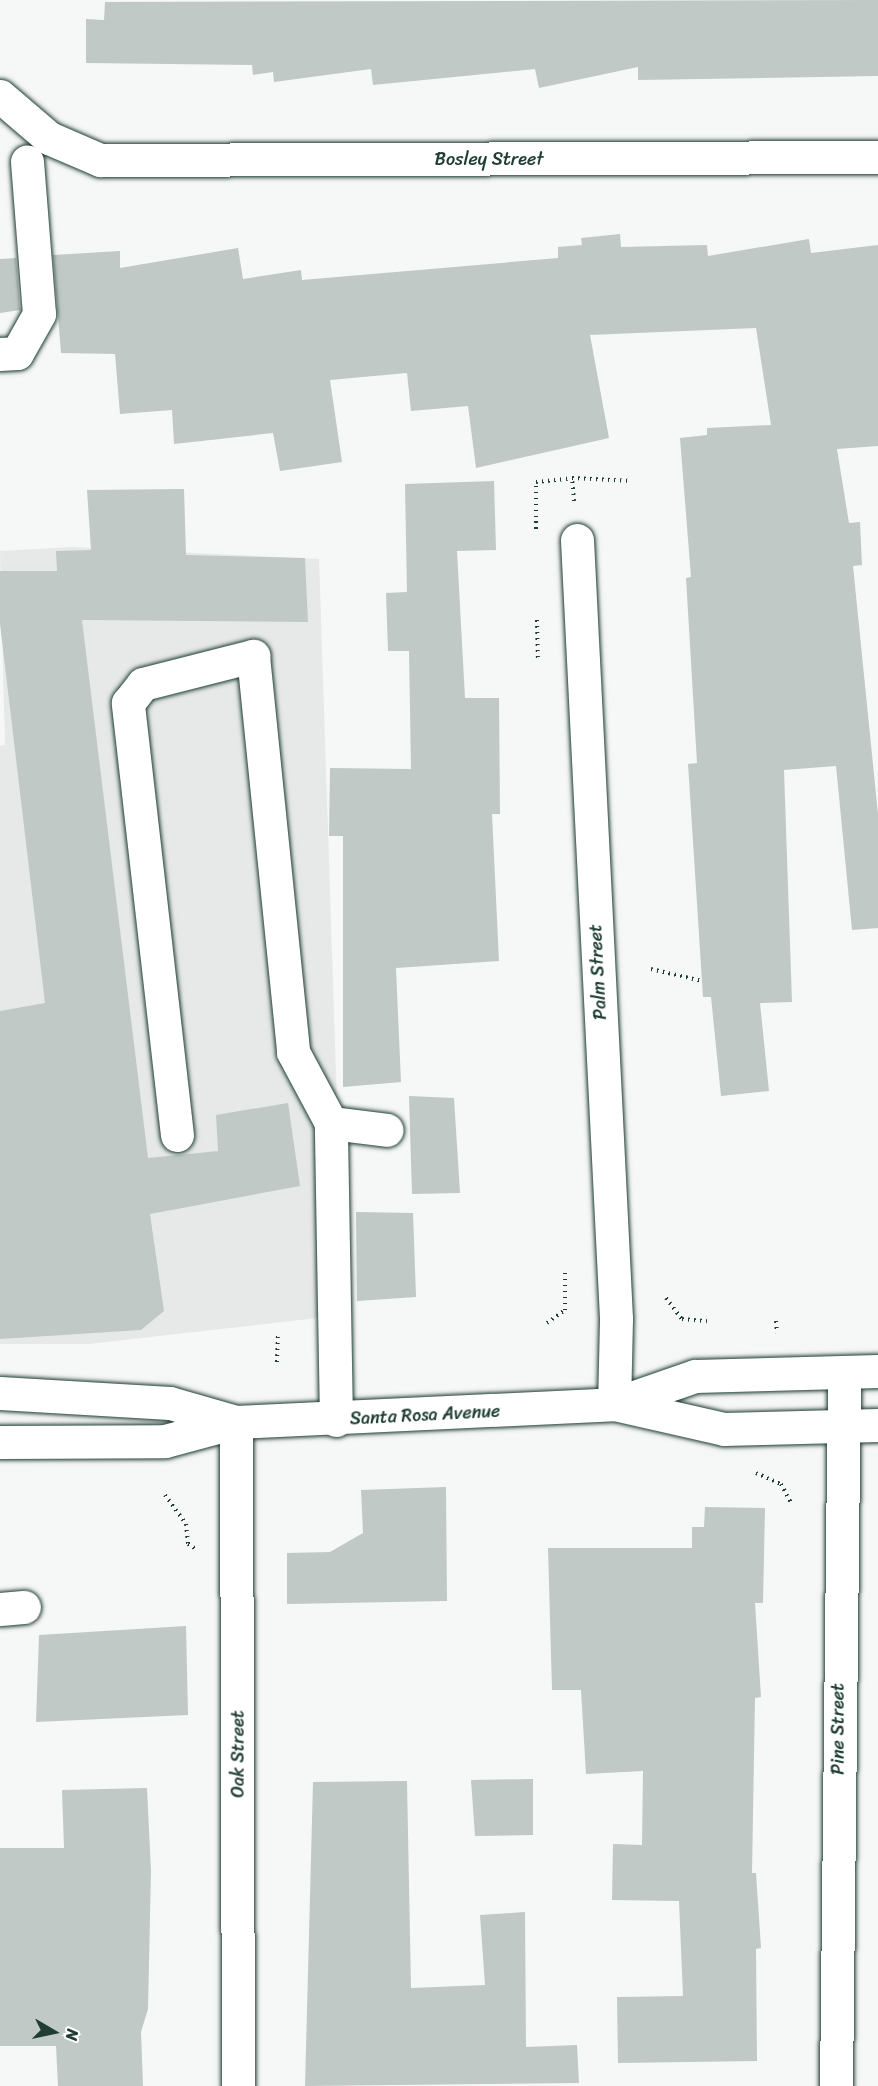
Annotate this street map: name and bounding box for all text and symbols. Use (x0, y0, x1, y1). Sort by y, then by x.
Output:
street label: Bosley Street (434, 148, 544, 170)
street label: Palm Street (585, 924, 611, 1020)
street label: Santa Rosa Avenue (349, 1400, 501, 1430)
street label: Pine Street (827, 1683, 849, 1775)
street label: Oak Street (227, 1710, 249, 1798)
north arrow (24, 2002, 84, 2062)
text: N (57, 2027, 87, 2043)

